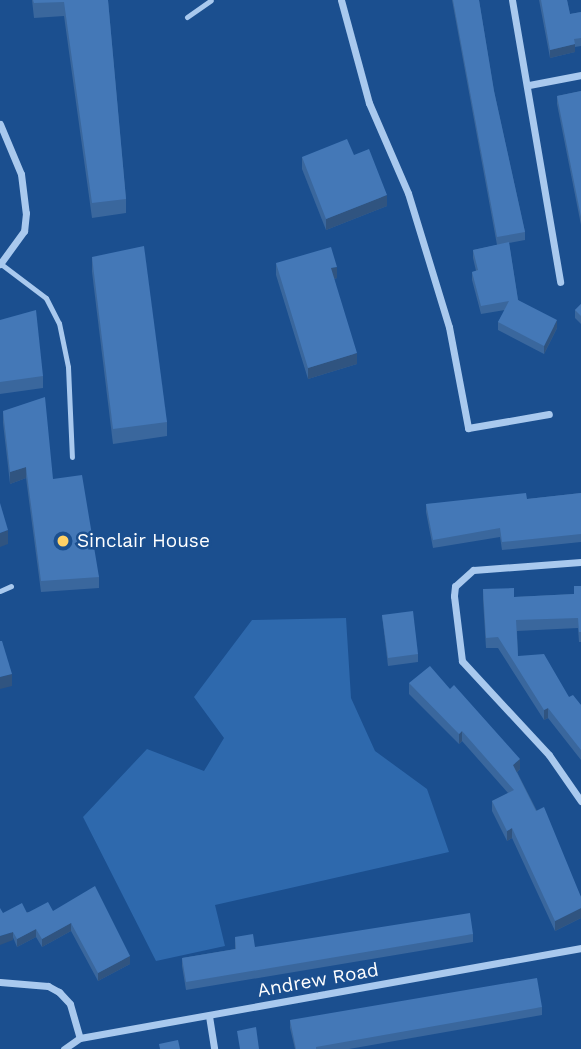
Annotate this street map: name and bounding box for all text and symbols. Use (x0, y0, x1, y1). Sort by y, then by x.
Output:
place label: Sinclair House (77, 530, 210, 552)
marker: Sinclair House (55, 533, 71, 549)
street label: Andrew Road (255, 958, 381, 1002)

